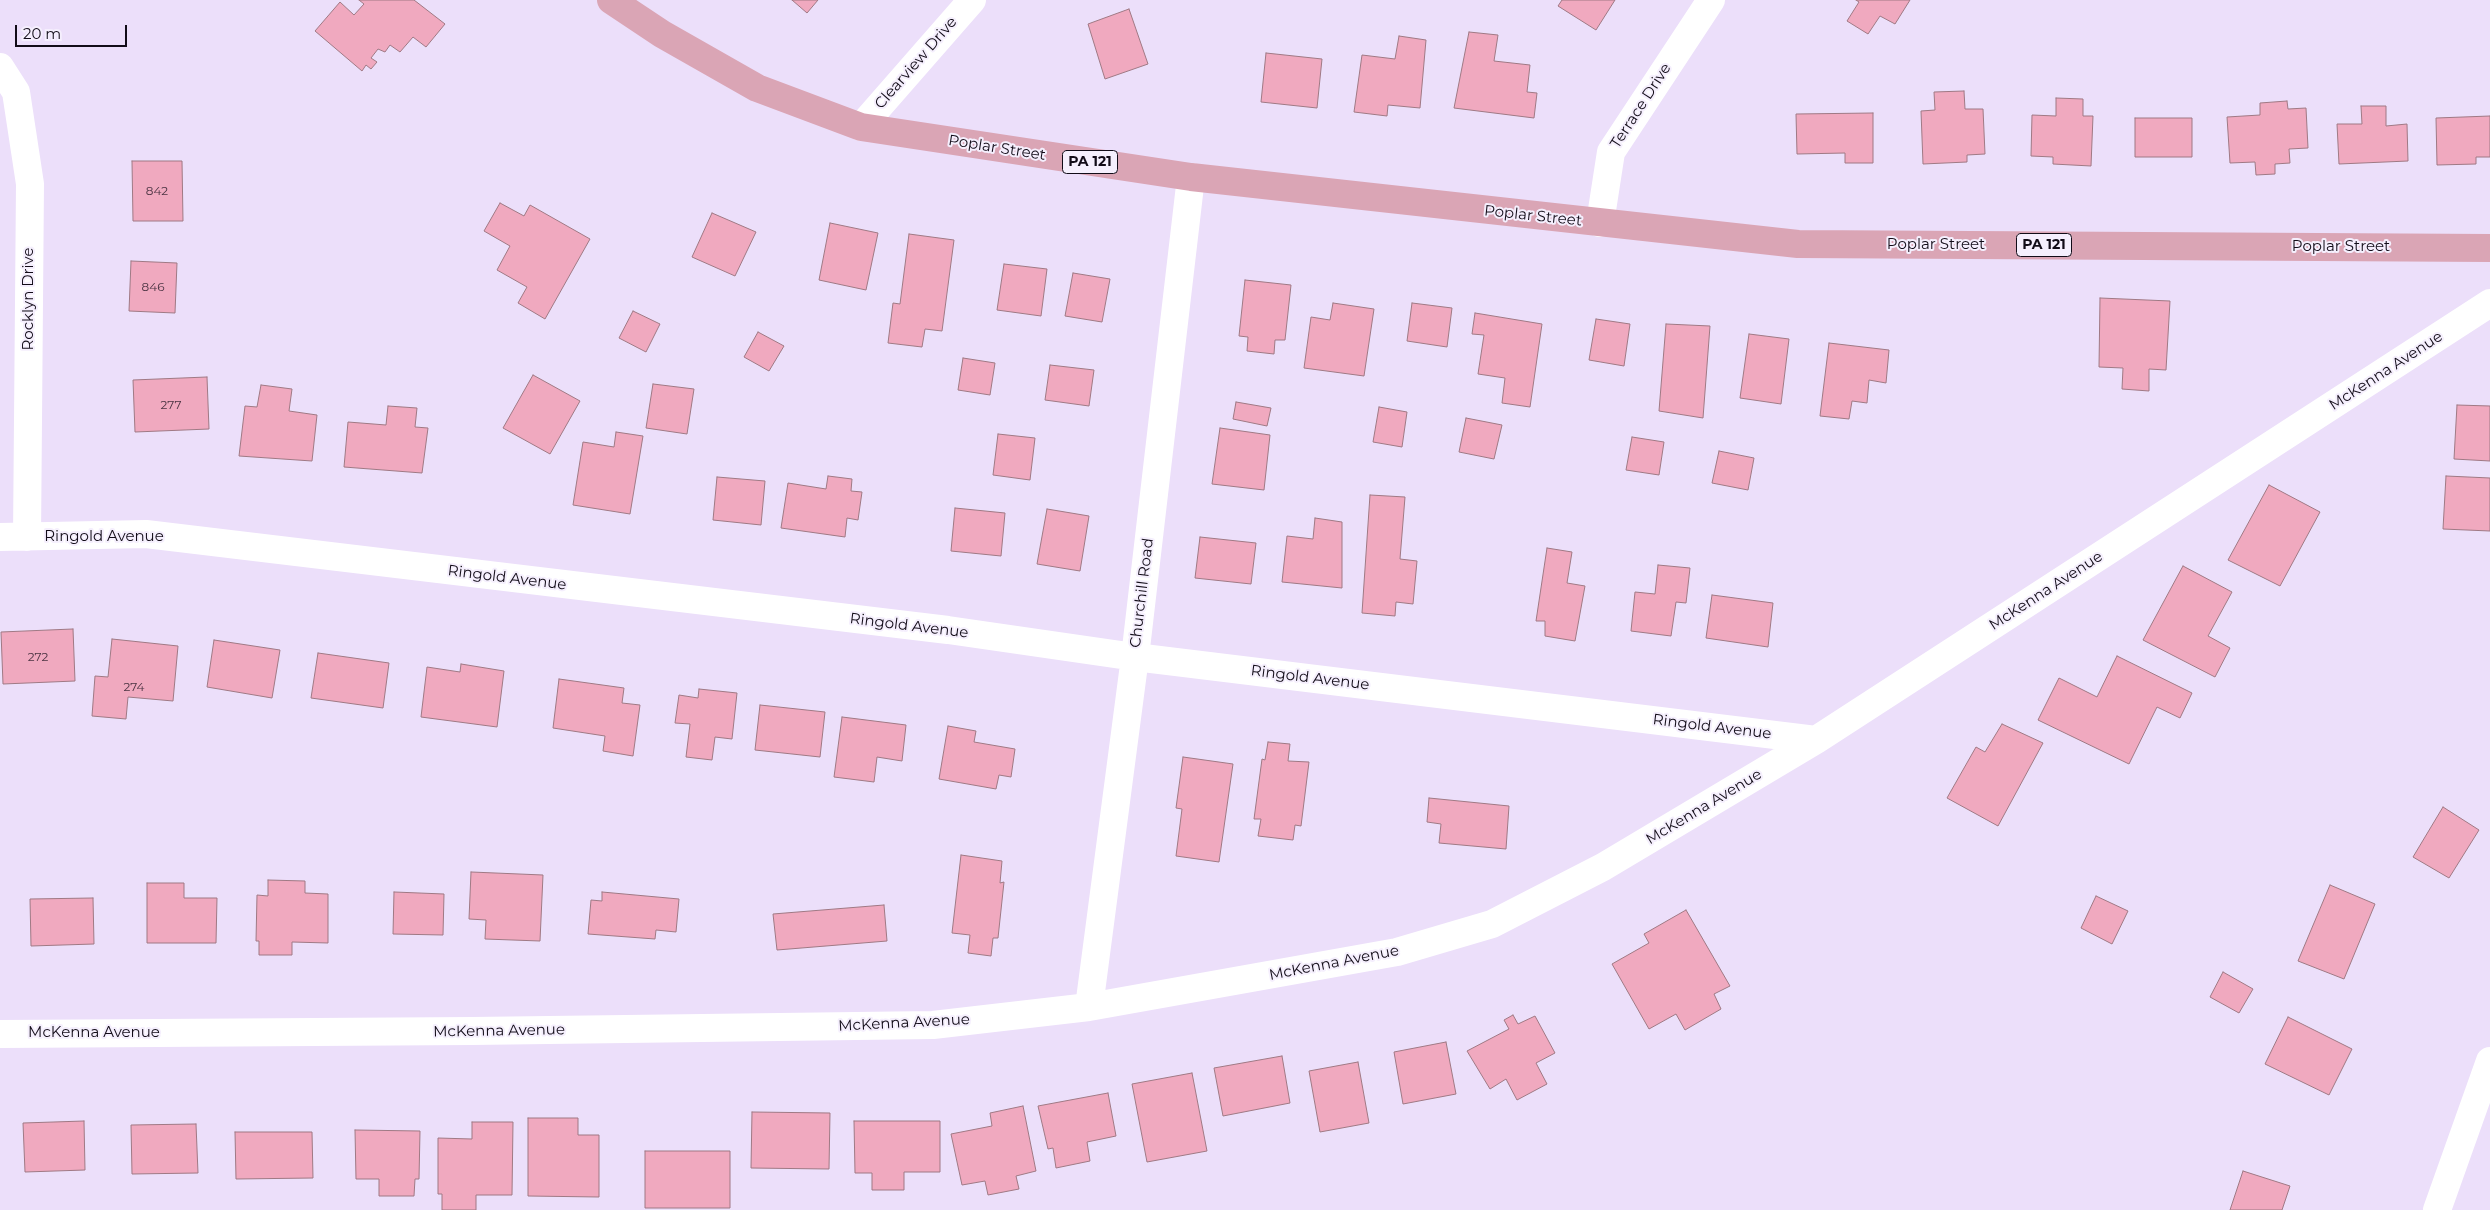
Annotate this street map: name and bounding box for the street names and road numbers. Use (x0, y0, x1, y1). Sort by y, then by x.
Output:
street label: Clearview Drive (871, 13, 961, 113)
street label: Terrace Drive (1607, 60, 1675, 152)
street label: Poplar Street (947, 131, 1047, 165)
road number: PA 121 (1062, 150, 1118, 173)
street label: Poplar Street (1483, 202, 1583, 230)
road number: PA 121 (2016, 234, 2072, 256)
street label: Poplar Street (1887, 236, 1985, 254)
street label: Poplar Street (2292, 238, 2390, 256)
street label: Rocklyn Drive (20, 247, 38, 351)
street label: McKenna Avenue (2326, 328, 2446, 414)
street label: Ringold Avenue (44, 528, 164, 546)
street label: Churchill Road (1126, 537, 1158, 649)
street label: McKenna Avenue (1986, 548, 2106, 634)
street label: Ringold Avenue (447, 562, 567, 594)
street label: Ringold Avenue (849, 610, 969, 642)
street label: Ringold Avenue (1250, 662, 1370, 694)
street label: Ringold Avenue (1652, 711, 1772, 743)
street label: McKenna Avenue (1643, 765, 1765, 849)
street label: McKenna Avenue (1268, 942, 1400, 984)
street label: McKenna Avenue (838, 1011, 970, 1035)
street label: McKenna Avenue (433, 1021, 565, 1041)
street label: McKenna Avenue (28, 1024, 160, 1042)

